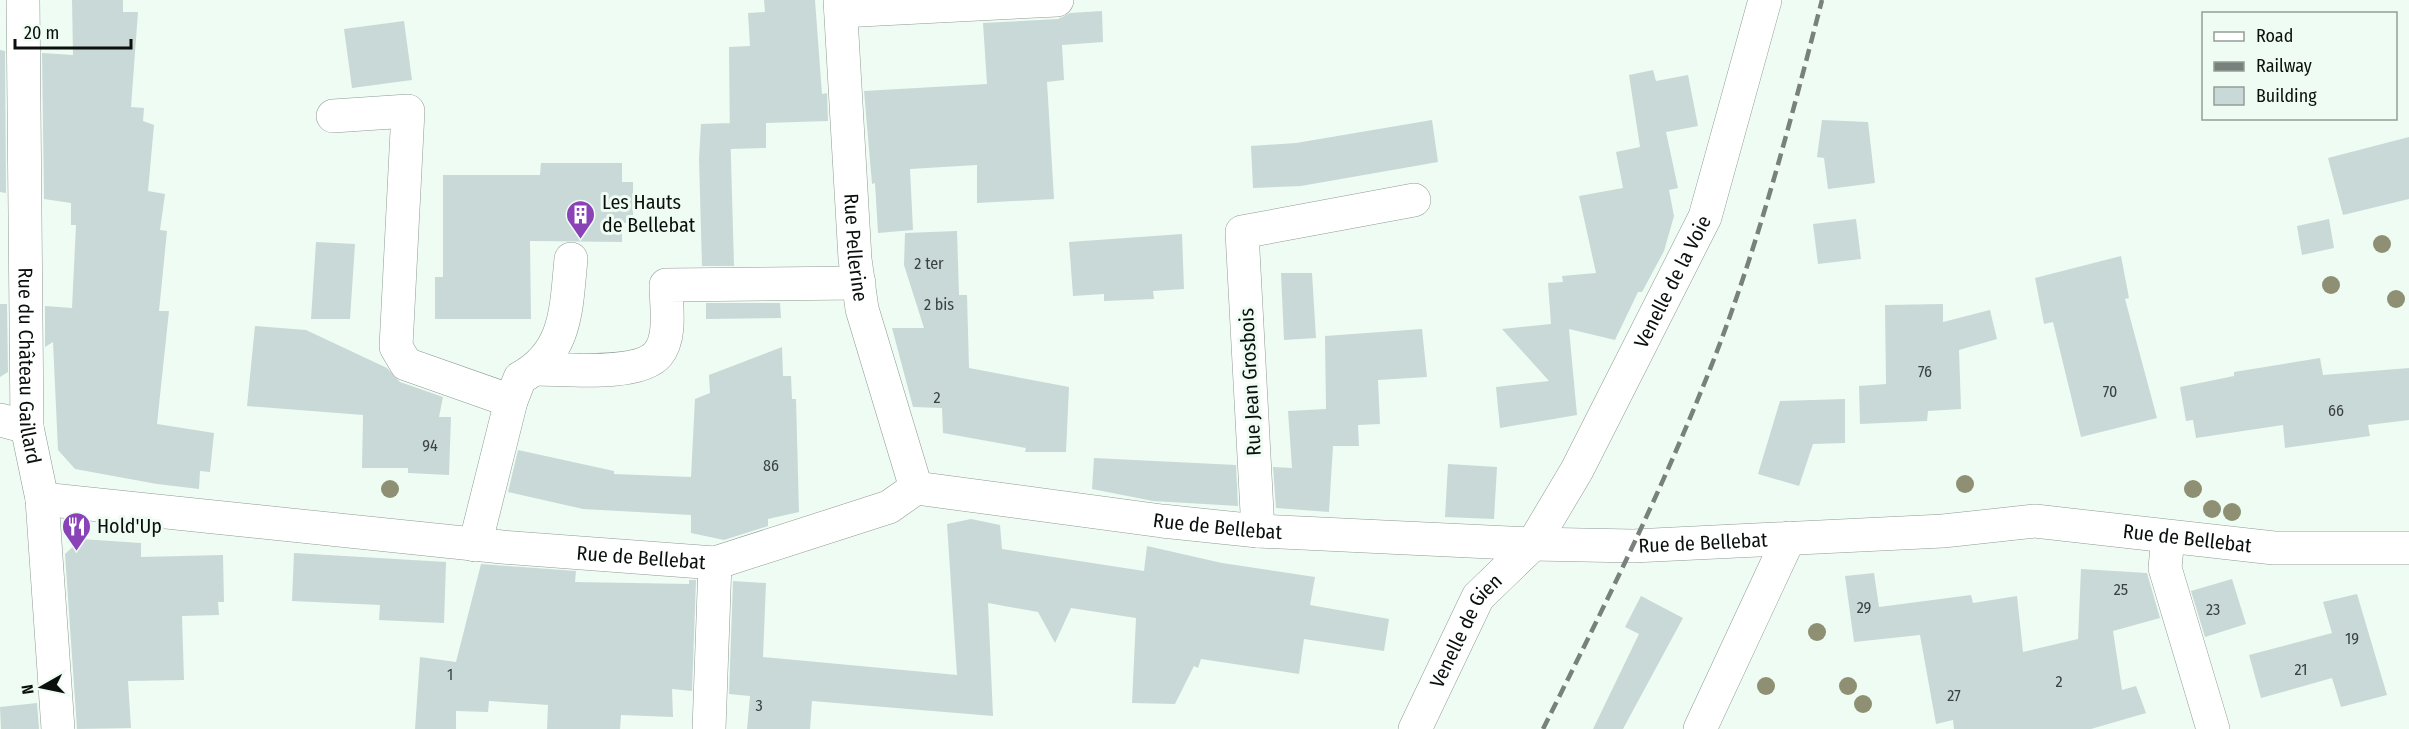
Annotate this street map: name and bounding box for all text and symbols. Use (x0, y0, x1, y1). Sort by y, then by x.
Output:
scale bar (15, 12, 130, 50)
legend (2202, 12, 2397, 120)
text: 20 m (24, 22, 59, 44)
text: Road (2256, 25, 2293, 47)
text: Railway (2256, 55, 2312, 77)
text: Building (2256, 85, 2317, 107)
place label: Les Hauts de Bellebat (602, 190, 696, 237)
street label: Rue Pellerine (839, 193, 873, 303)
building icon: Les Hauts de Bellebat (565, 198, 597, 240)
street label: Venelle de la Voie (1629, 211, 1716, 352)
house number: 2 ter (914, 254, 944, 273)
street label: Rue du Château Gaillard (14, 267, 46, 466)
house number: 2 bis (924, 295, 954, 314)
street label: Rue Jean Grosbois (1234, 308, 1266, 456)
house number: 76 (1918, 362, 1932, 381)
house number: 70 (2103, 382, 2117, 401)
house number: 2 (933, 388, 941, 407)
house number: 66 (2328, 401, 2344, 420)
house number: 94 (422, 436, 438, 455)
house number: 86 (763, 456, 779, 475)
street label: Rue de Bellebat (1152, 508, 1283, 544)
restaurant icon: Hold'Up (60, 510, 92, 552)
place label: Hold'Up (97, 514, 162, 538)
street label: Rue de Bellebat (2122, 519, 2253, 557)
street label: Rue de Bellebat (1638, 527, 1769, 558)
street label: Rue de Bellebat (576, 541, 707, 574)
street label: Venelle de Gien (1425, 569, 1507, 691)
house number: 25 (2114, 580, 2128, 599)
house number: 29 (1857, 598, 1872, 617)
house number: 23 (2206, 600, 2220, 619)
house number: 19 (2345, 629, 2359, 648)
north arrow (12, 657, 72, 717)
house number: 21 (2295, 660, 2307, 679)
house number: 1 (447, 665, 453, 684)
house number: 2 (2055, 672, 2063, 691)
text: N (18, 683, 38, 695)
house number: 27 (1947, 686, 1961, 705)
house number: 3 (755, 696, 763, 715)

